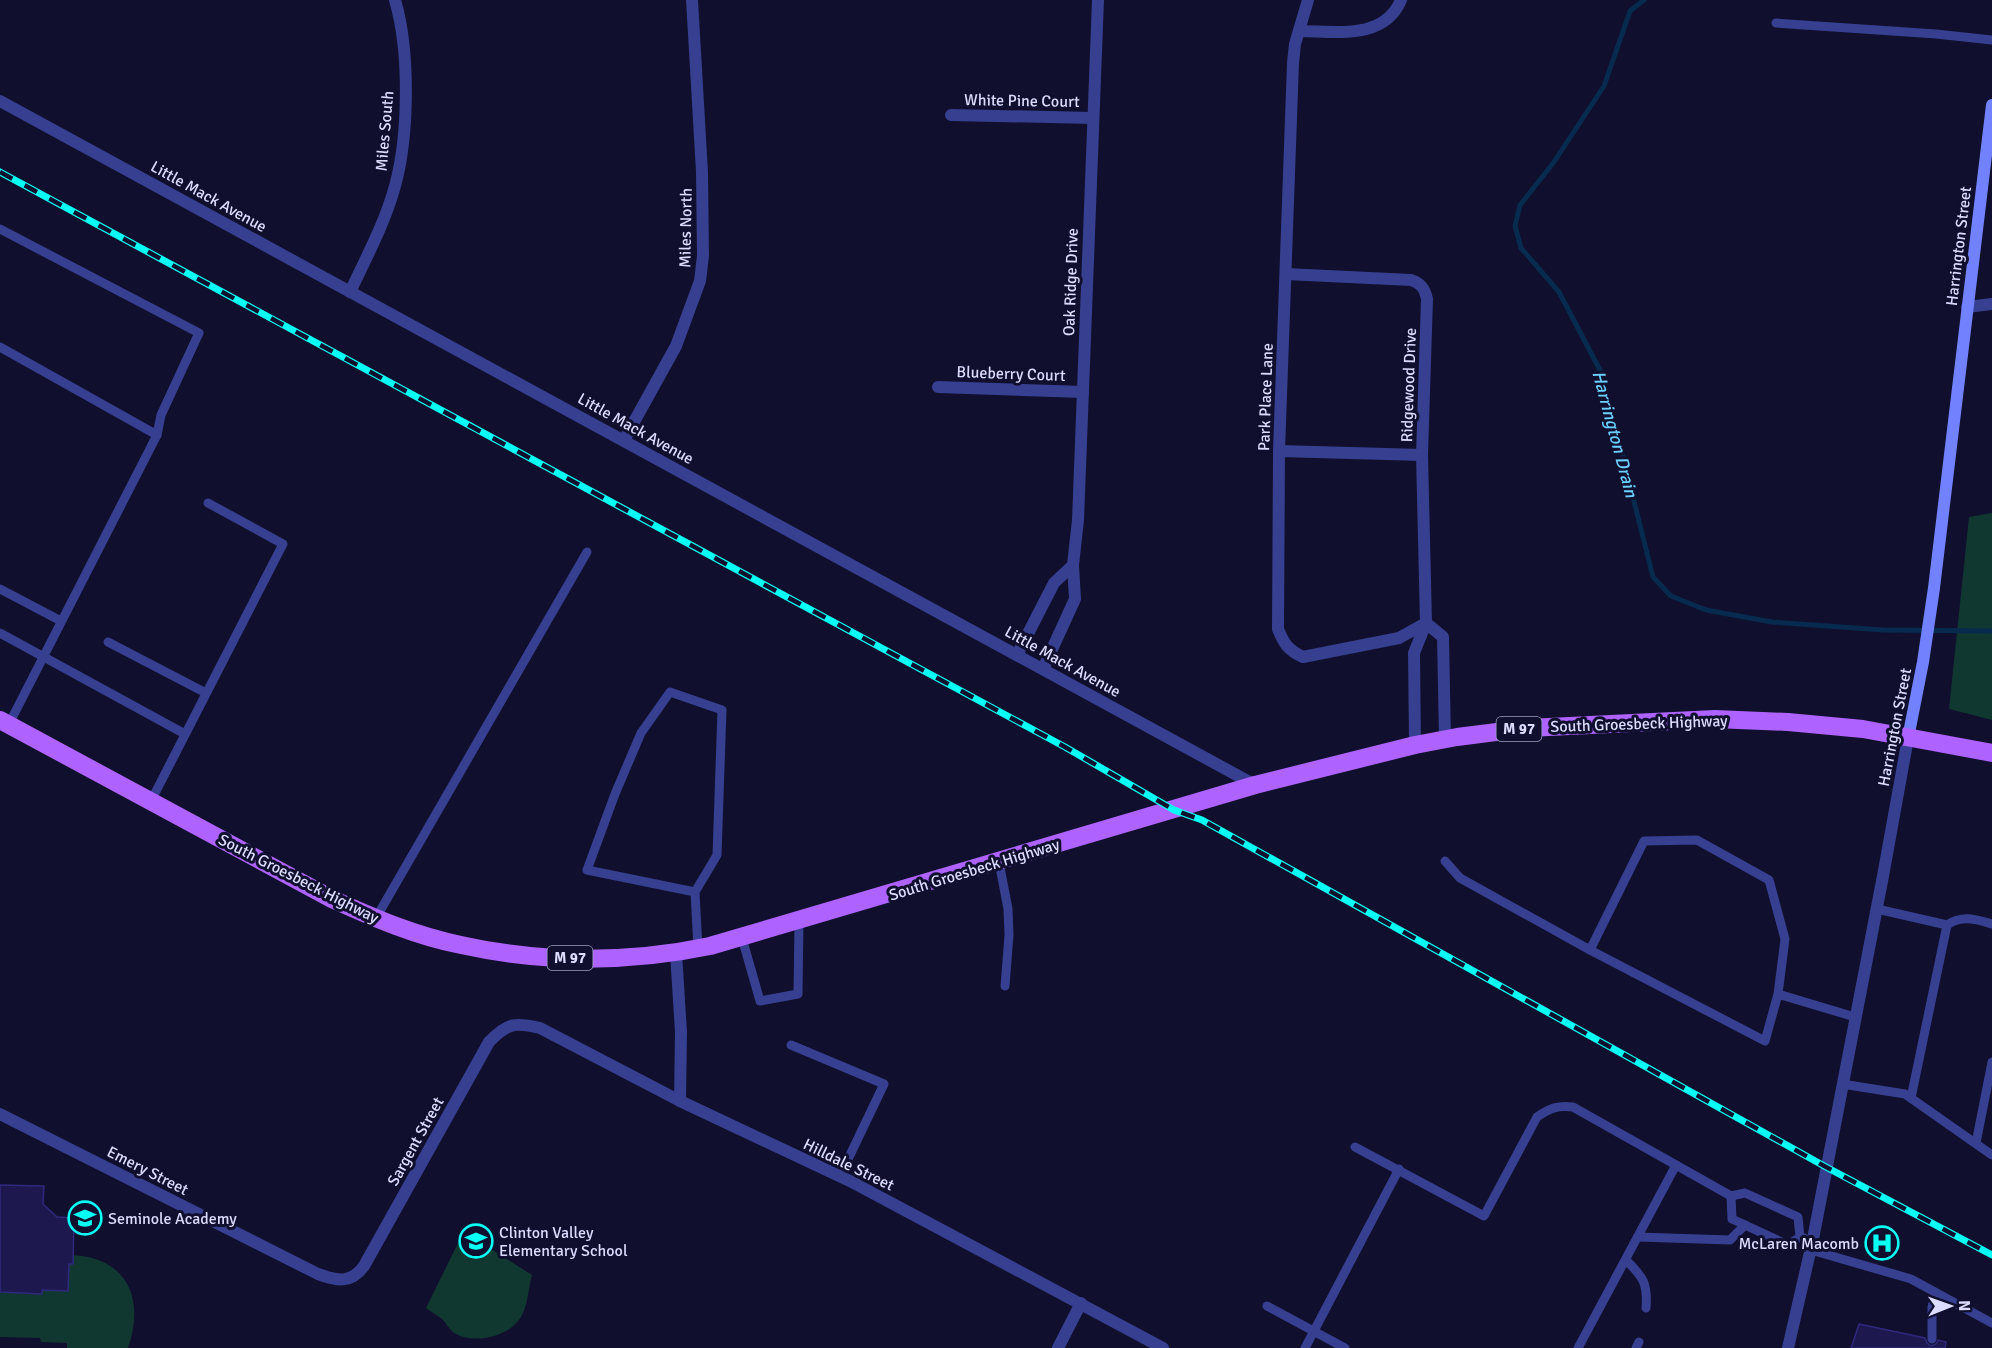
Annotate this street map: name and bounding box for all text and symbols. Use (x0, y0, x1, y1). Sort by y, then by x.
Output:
street label: Miles South (372, 90, 398, 172)
street label: White Pine Court (964, 90, 1080, 112)
street label: Little Mack Avenue (147, 157, 270, 237)
street label: Harrington Street (1942, 185, 1976, 307)
street label: Miles North (675, 188, 697, 268)
street label: Oak Ridge Drive (1059, 228, 1083, 336)
street label: Ridgewood Drive (1397, 327, 1421, 443)
street label: Park Place Lane (1254, 343, 1278, 451)
street label: Blueberry Court (956, 362, 1066, 386)
water label: Harrington Drain (1588, 368, 1643, 501)
street label: Little Mack Avenue (574, 389, 697, 469)
street label: Little Mack Avenue (1001, 622, 1124, 702)
street label: Harrington Street (1874, 666, 1916, 788)
street label: South Groesbeck Highway (1550, 711, 1729, 737)
road number: M 97 (1496, 717, 1541, 741)
street label: South Groesbeck Highway (215, 830, 383, 928)
street label: South Groesbeck Highway (887, 834, 1063, 905)
road number: M 97 (548, 946, 592, 970)
street label: Sargent Street (383, 1093, 449, 1190)
street label: Hilldale Street (800, 1134, 898, 1196)
street label: Emery Street (103, 1142, 192, 1200)
school or university icon: Seminole Academy (67, 1200, 103, 1236)
place label: Seminole Academy (108, 1209, 237, 1229)
school or university icon: Clinton Valley Elementary School (458, 1223, 494, 1259)
place label: Clinton Valley Elementary School (499, 1223, 628, 1261)
hospital icon: McLaren Macomb (1864, 1225, 1900, 1261)
place label: McLaren Macomb (1738, 1234, 1859, 1254)
north arrow (1920, 1276, 1980, 1336)
text: N (1954, 1300, 1974, 1311)

